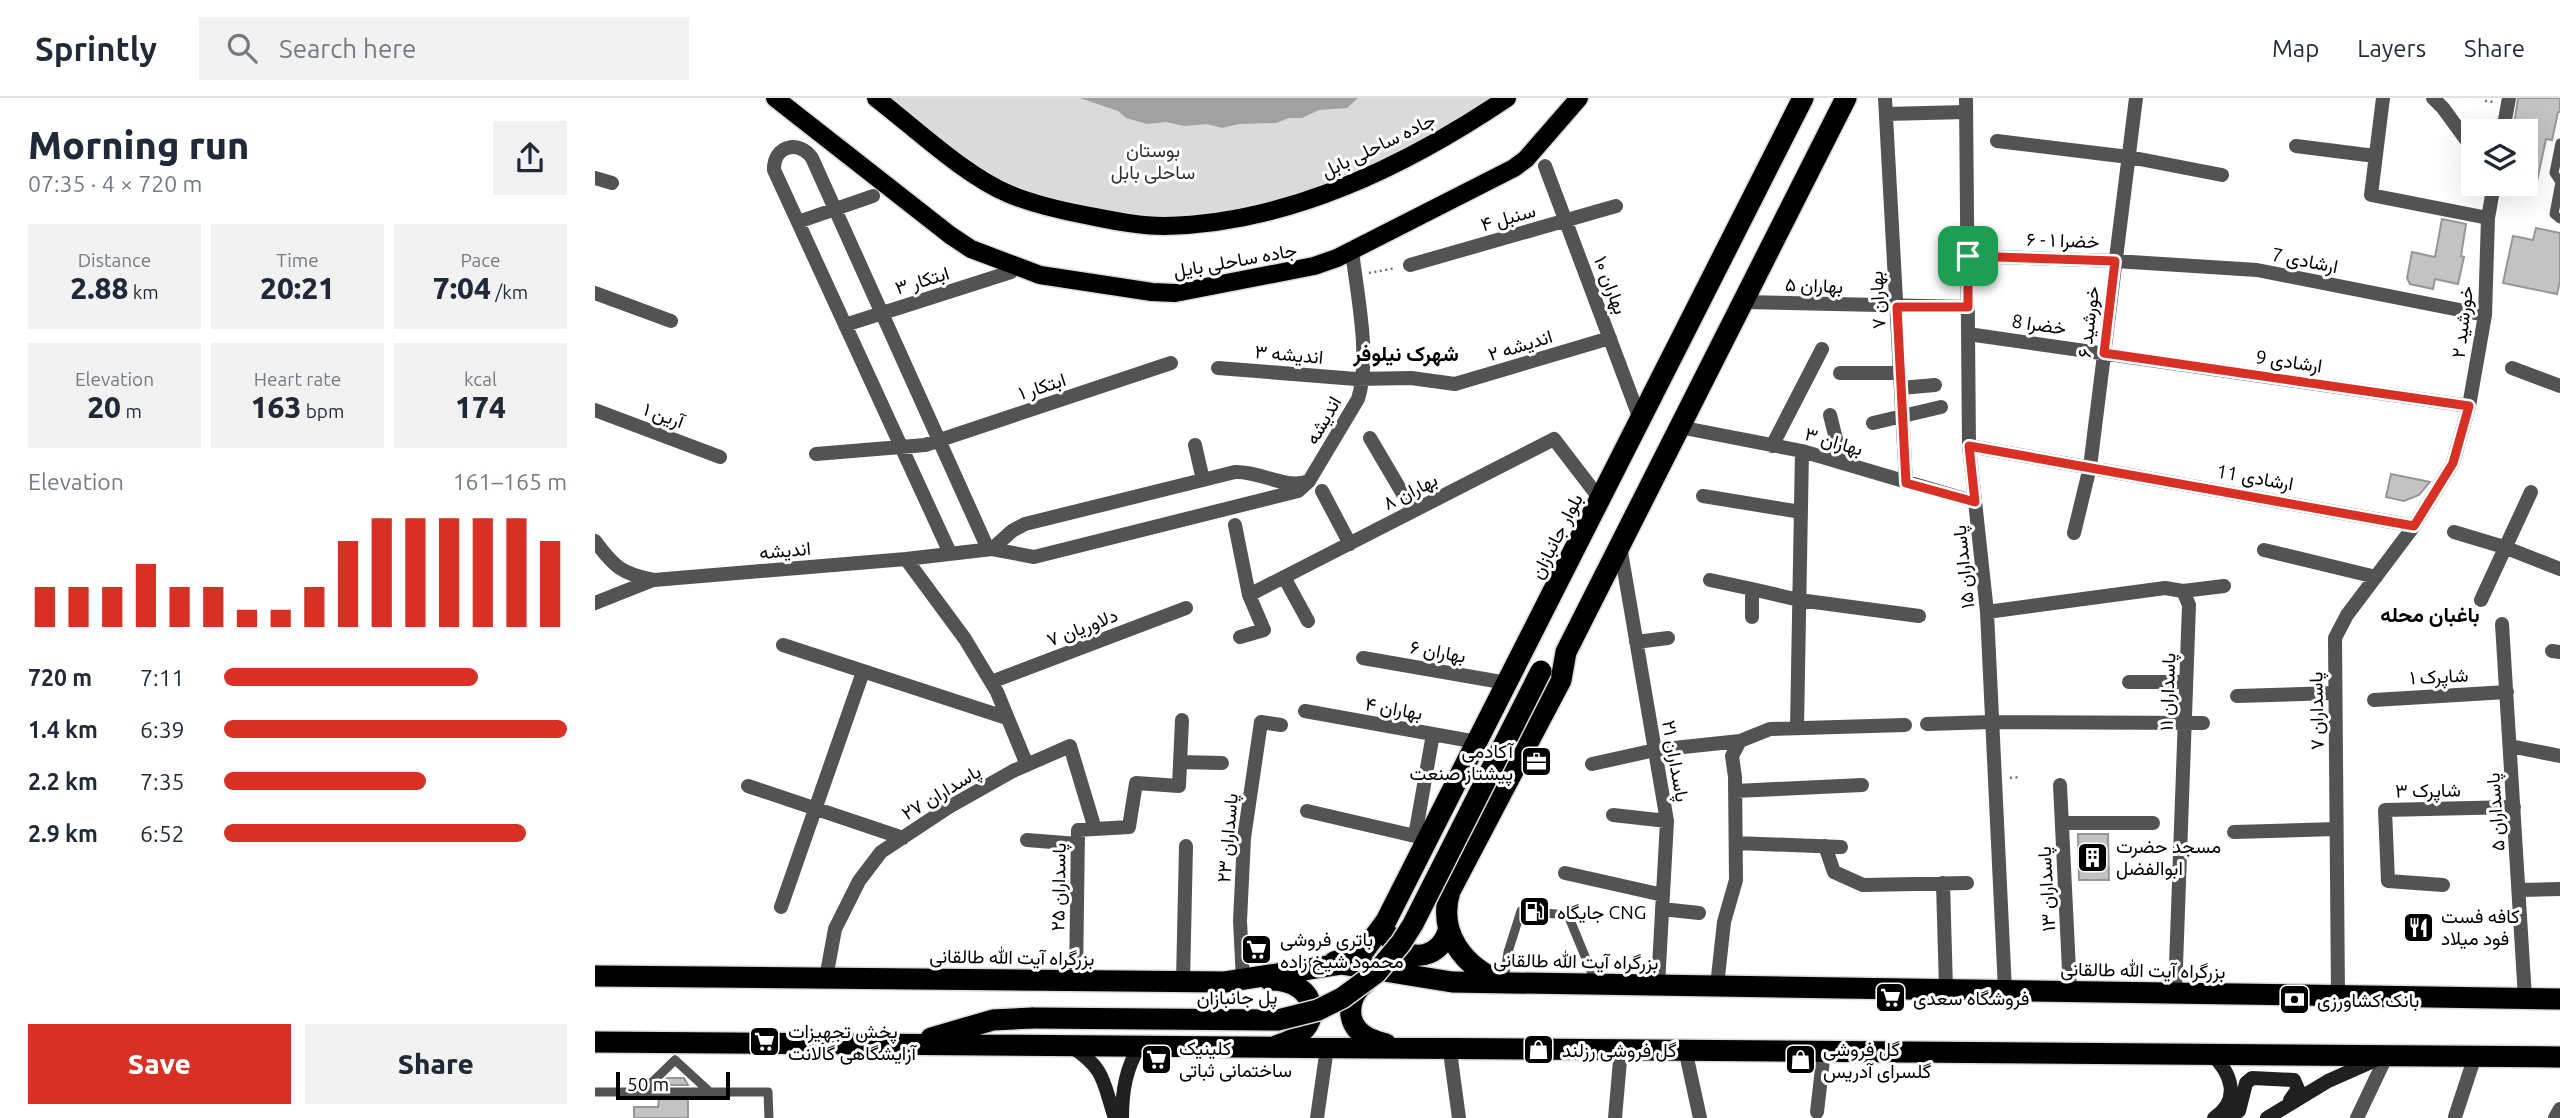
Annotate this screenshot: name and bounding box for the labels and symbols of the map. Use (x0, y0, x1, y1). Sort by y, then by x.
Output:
street label: جاده ساحلی بابل (1317, 108, 1439, 183)
park label: بوستان ساحلی بابل (1111, 139, 1195, 184)
street label: سنبل ۴ (1478, 199, 1538, 236)
pin (1938, 226, 1998, 286)
street label: خضرا ۱ - ۶ (2026, 228, 2100, 253)
street label: جاده ساحلی بایل (1171, 238, 1299, 283)
street label: ارشادی 7 (2270, 243, 2340, 278)
street label: بهاران ۱۰ (1589, 253, 1632, 317)
street label: ابتکار ۳ (892, 261, 952, 300)
street label: بهاران ۷ (1864, 270, 1891, 330)
street label: بهاران ۵ (1785, 273, 1843, 298)
street label: خورشید ۶ (2073, 285, 2104, 359)
street label: خورشید ۲ (2447, 285, 2478, 359)
street label: خضرا 8 (2010, 309, 2068, 340)
street label: اندیشه ۲ (1485, 325, 1555, 366)
street label: اندیشه ۳ (1254, 340, 1324, 369)
district label: شهرک نیلوفر (1352, 341, 1459, 367)
street label: ارشادی 9 (2254, 345, 2324, 378)
street label: ابتکار ۱ (1016, 368, 1069, 405)
street label: اندیشه (1301, 392, 1346, 448)
street label: آرین ۱ (641, 398, 689, 434)
street label: بهاران ۳ (1802, 422, 1866, 461)
street label: ارشادی 11 (2215, 459, 2295, 496)
street label: بهاران ۸ (1379, 468, 1441, 515)
street label: بلوار جانبازان (1525, 490, 1588, 583)
street label: پاسداران ۱۵ (1948, 524, 1981, 610)
street label: اندیشه (758, 537, 812, 564)
district label: باغبان محله (2380, 602, 2480, 627)
street label: دلاوریان ۷ (1043, 603, 1121, 651)
street label: بهاران ۶ (1408, 635, 1468, 668)
street label: پاسداران ١١ (2155, 653, 2182, 732)
street label: شاپرک ۱ (2409, 663, 2469, 692)
street label: پاسداران ۷ (2304, 672, 2331, 750)
street label: بهاران ۴ (1363, 692, 1424, 725)
street label: پاسداران ۲۱ (1655, 718, 1694, 804)
place label: آکادمی پیشتاز صنعت (1410, 740, 1515, 787)
office icon: آکادمی پیشتاز صنعت (1519, 745, 1553, 779)
street label: پاسداران ۲۷ (897, 760, 986, 827)
street label: پاسداران ۵ (2481, 772, 2512, 852)
street label: شاپرک ۳ (2395, 778, 2461, 805)
street label: پاسداران ۲۳ (1212, 792, 1245, 884)
place label: مسجد حضرت ابوالفضل (2116, 835, 2221, 880)
building icon: مسجد حضرت ابوالفضل (2076, 840, 2110, 874)
street label: پاسداران ۲۵ (1046, 843, 1073, 931)
street label: پاسداران ۱۳ (2033, 846, 2062, 932)
fuel station icon: جایگاه CNG (1517, 895, 1551, 929)
place label: جایگاه CNG (1557, 901, 1646, 924)
place label: کافه فست فود میلاد (2441, 905, 2520, 950)
restaurant icon: کافه فست فود میلاد (2401, 910, 2435, 944)
place label: باتری فروشی محمود شیخ زاده (1280, 928, 1404, 975)
supermarket icon: باتری فروشی محمود شیخ زاده (1240, 933, 1274, 967)
street label: بزرگراه آیت الله طالقانی (929, 945, 1095, 970)
street label: بزرگراه آیت الله طالقانی (1493, 949, 1659, 974)
street label: بزرگراه آیت الله طالقانی (2060, 958, 2226, 983)
supermarket icon: فروشگاه سعدی (1873, 981, 1907, 1015)
bank icon: بانک کشاورزی (2277, 983, 2311, 1017)
street label: پل جانبازان (1196, 985, 1278, 1012)
place label: فروشگاه سعدی (1913, 987, 2029, 1010)
place label: بانک کشاورزی (2317, 989, 2419, 1012)
place label: پخش تجهیزات آرایشگاهی گالانت (788, 1020, 917, 1065)
supermarket icon: پخش تجهیزات آرایشگاهی گالانت (748, 1025, 782, 1059)
shop icon: گل فروشی رزلند (1522, 1033, 1556, 1067)
place label: کلینیک ساختمانی ثباتی (1179, 1037, 1292, 1082)
place label: گل فروشی گلسرای آدریس (1823, 1038, 1931, 1083)
place label: گل فروشی رزلند (1562, 1039, 1677, 1062)
supermarket icon: کلینیک ساختمانی ثباتی (1139, 1042, 1173, 1076)
shop icon: گل فروشی گلسرای آدریس (1783, 1043, 1817, 1077)
scale bar (616, 1069, 730, 1101)

